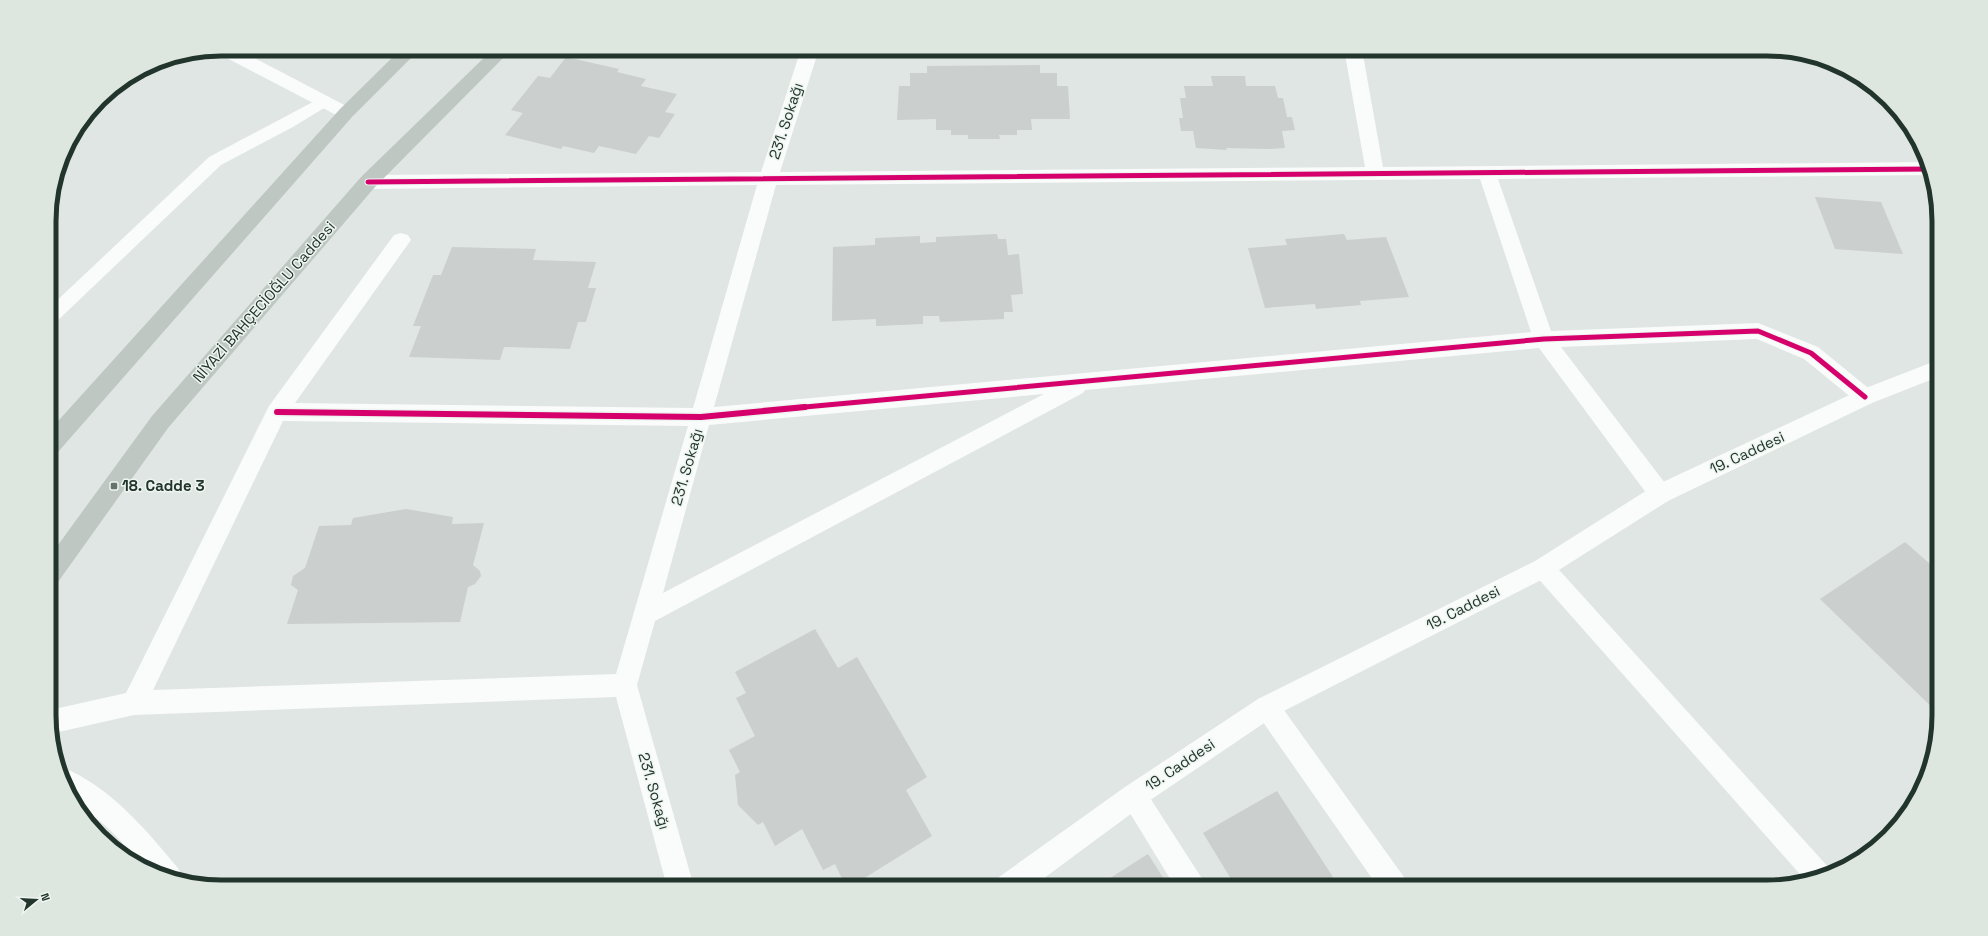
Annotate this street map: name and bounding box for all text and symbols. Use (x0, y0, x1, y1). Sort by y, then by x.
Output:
street label: 231. Sokağı (764, 80, 807, 162)
street label: NİYAZİ BAHÇECİOĞLU Caddesi (188, 217, 339, 386)
street label: 231. Sokağı (666, 426, 707, 508)
street label: 19. Caddesi (1706, 427, 1787, 478)
place label: 18. Cadde 3 (122, 476, 205, 495)
marker: 18. Cadde 3 (109, 481, 119, 491)
street label: 19. Caddesi (1423, 581, 1503, 634)
street label: 19. Caddesi (1141, 734, 1218, 795)
street label: 231. Sokağı (634, 750, 675, 832)
north arrow (16, 880, 56, 920)
text: N (38, 891, 53, 903)

